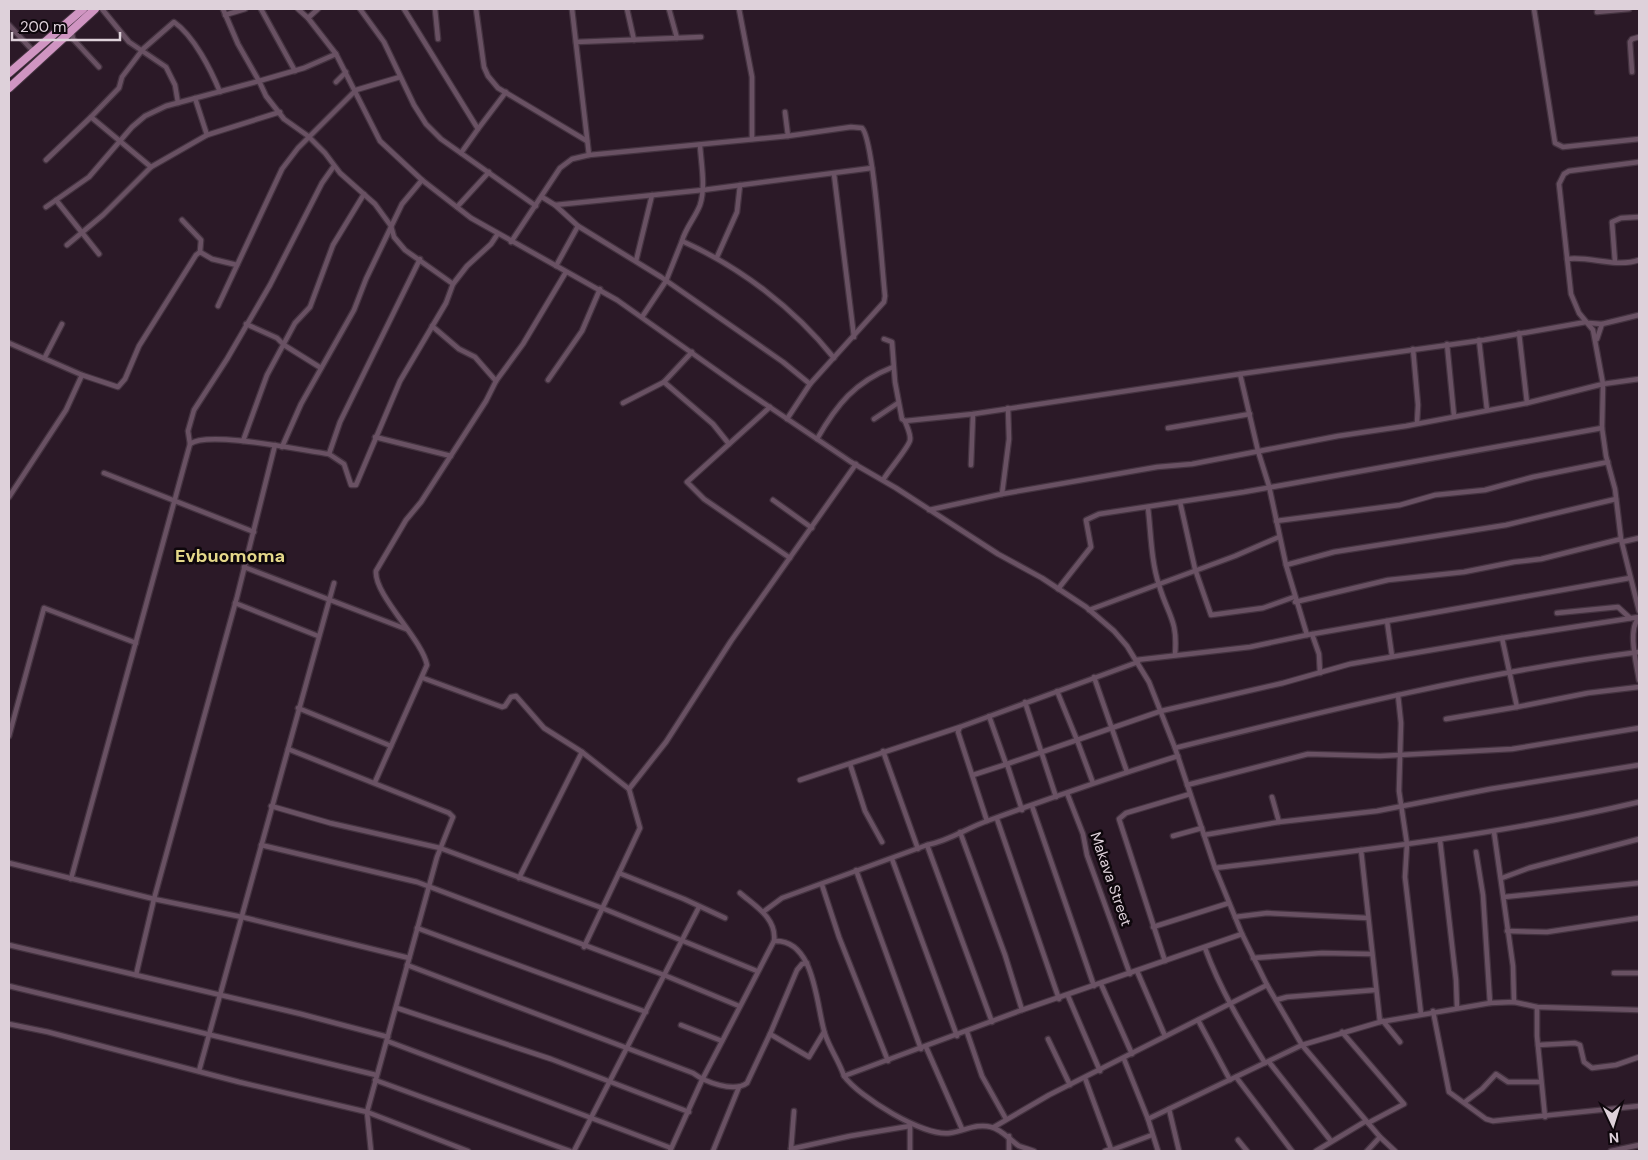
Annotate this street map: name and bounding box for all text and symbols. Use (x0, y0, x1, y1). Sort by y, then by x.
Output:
scale bar (12, 10, 120, 42)
text: 200 m (20, 17, 66, 37)
district label: Evbuomoma (175, 544, 285, 568)
street label: Makava Street (1086, 829, 1137, 929)
north arrow (1588, 1100, 1638, 1150)
text: N (1608, 1129, 1620, 1147)

